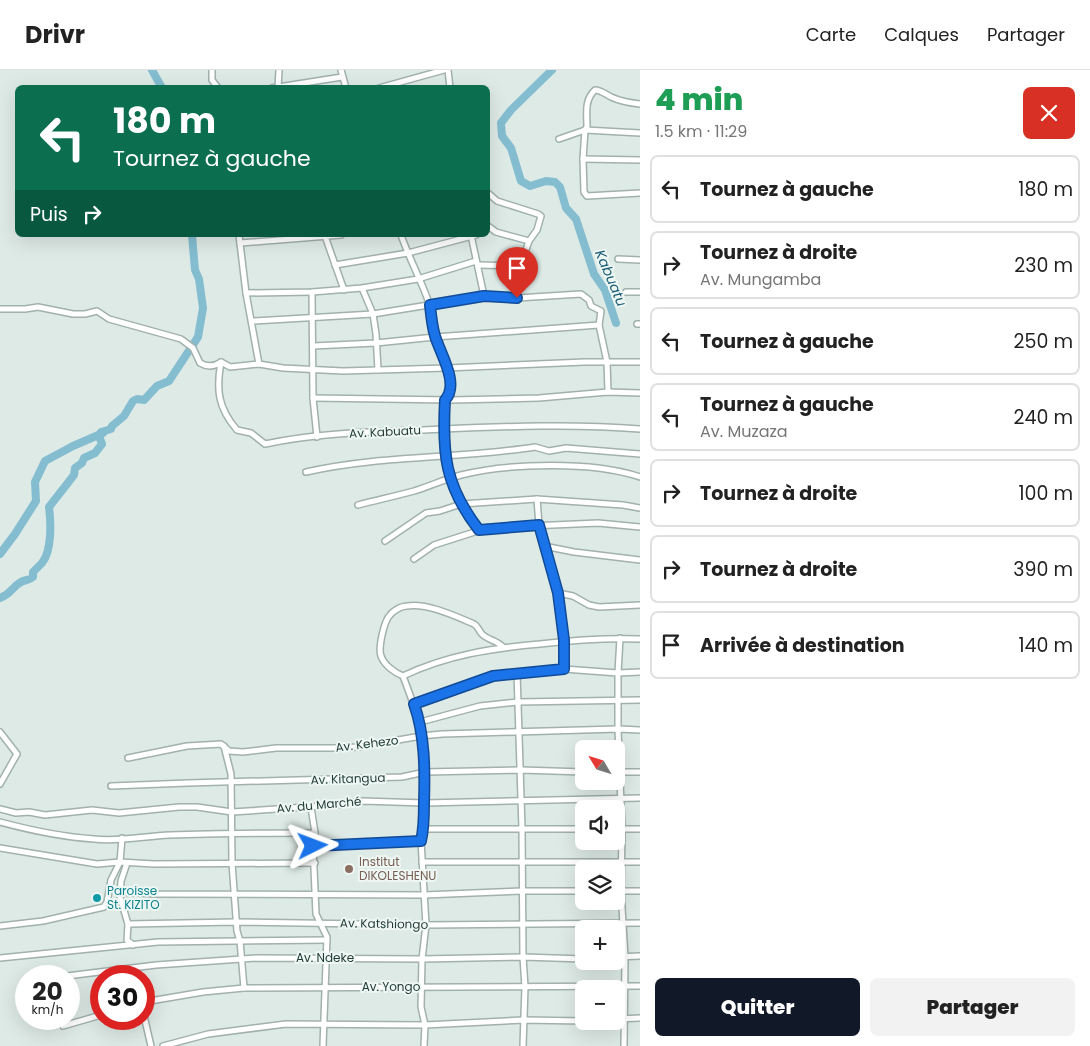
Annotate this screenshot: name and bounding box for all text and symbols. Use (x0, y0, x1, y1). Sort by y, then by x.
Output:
text: Drivr (25, 18, 85, 51)
text: Carte (806, 22, 856, 47)
text: Calques (884, 22, 959, 47)
text: Partager (987, 22, 1065, 47)
text: 4 min (655, 78, 743, 121)
button: close (1023, 87, 1075, 139)
text: 180 m (113, 96, 216, 145)
icon: left (30, 105, 95, 170)
text: 1.5 km · 11:29 (655, 120, 747, 143)
text: Tournez à gauche (113, 143, 311, 174)
icon: left (657, 175, 685, 203)
text: Tournez à gauche (700, 176, 874, 203)
text: 180 m (1018, 176, 1073, 203)
icon: right (78, 200, 106, 228)
text: Puis (30, 201, 68, 228)
text: Tournez à droite (700, 239, 857, 266)
pin (496, 247, 538, 298)
water label: Kabuatu (590, 247, 632, 309)
icon: right (657, 251, 685, 279)
text: 230 m (1014, 252, 1073, 279)
icon: arrive (503, 254, 531, 282)
text: Av. Mungamba (700, 268, 821, 291)
icon: left (657, 327, 685, 355)
text: Tournez à gauche (700, 328, 874, 355)
text: 250 m (1014, 328, 1073, 355)
text: Tournez à gauche (700, 391, 874, 418)
icon: left (657, 403, 685, 431)
text: 240 m (1014, 404, 1073, 431)
text: Av. Muzaza (700, 420, 788, 443)
street label: Av. Kabuatu (349, 421, 421, 442)
icon: right (657, 479, 685, 507)
text: Tournez à droite (700, 480, 857, 507)
text: 100 m (1018, 480, 1073, 507)
icon: right (657, 555, 685, 583)
text: Tournez à droite (700, 556, 857, 583)
text: 390 m (1013, 556, 1073, 583)
icon: arrive (657, 631, 685, 659)
text: Arrivée à destination (700, 632, 905, 659)
text: 140 m (1018, 632, 1073, 659)
street label: Av. Kehezo (334, 731, 400, 756)
north arrow (575, 740, 625, 790)
map controls (575, 740, 625, 1030)
street label: Av. Kitangua (310, 769, 386, 788)
street label: Av. du Marché (276, 792, 362, 817)
button: sound (575, 800, 625, 850)
position arrow (286, 819, 338, 871)
place label: Institut DIKOLESHENU (359, 853, 436, 884)
button: layers (575, 860, 625, 910)
marker: Institut DIKOLESHENU (343, 863, 355, 875)
place label: Paroisse St. KIZITO (107, 882, 160, 913)
marker: Paroisse St. KIZITO (91, 892, 103, 904)
street label: Av. Katshiongo (340, 914, 429, 933)
button: + (575, 920, 625, 970)
street label: Av. Ndeke (296, 949, 354, 966)
speed limit sign: 30 (90, 965, 155, 1030)
text: 20 (32, 974, 63, 1009)
street label: Av. Yongo (362, 978, 421, 995)
button: Quitter (655, 978, 860, 1036)
button: Partager (870, 978, 1075, 1036)
button: − (575, 980, 625, 1030)
text: km/h (32, 1001, 63, 1018)

